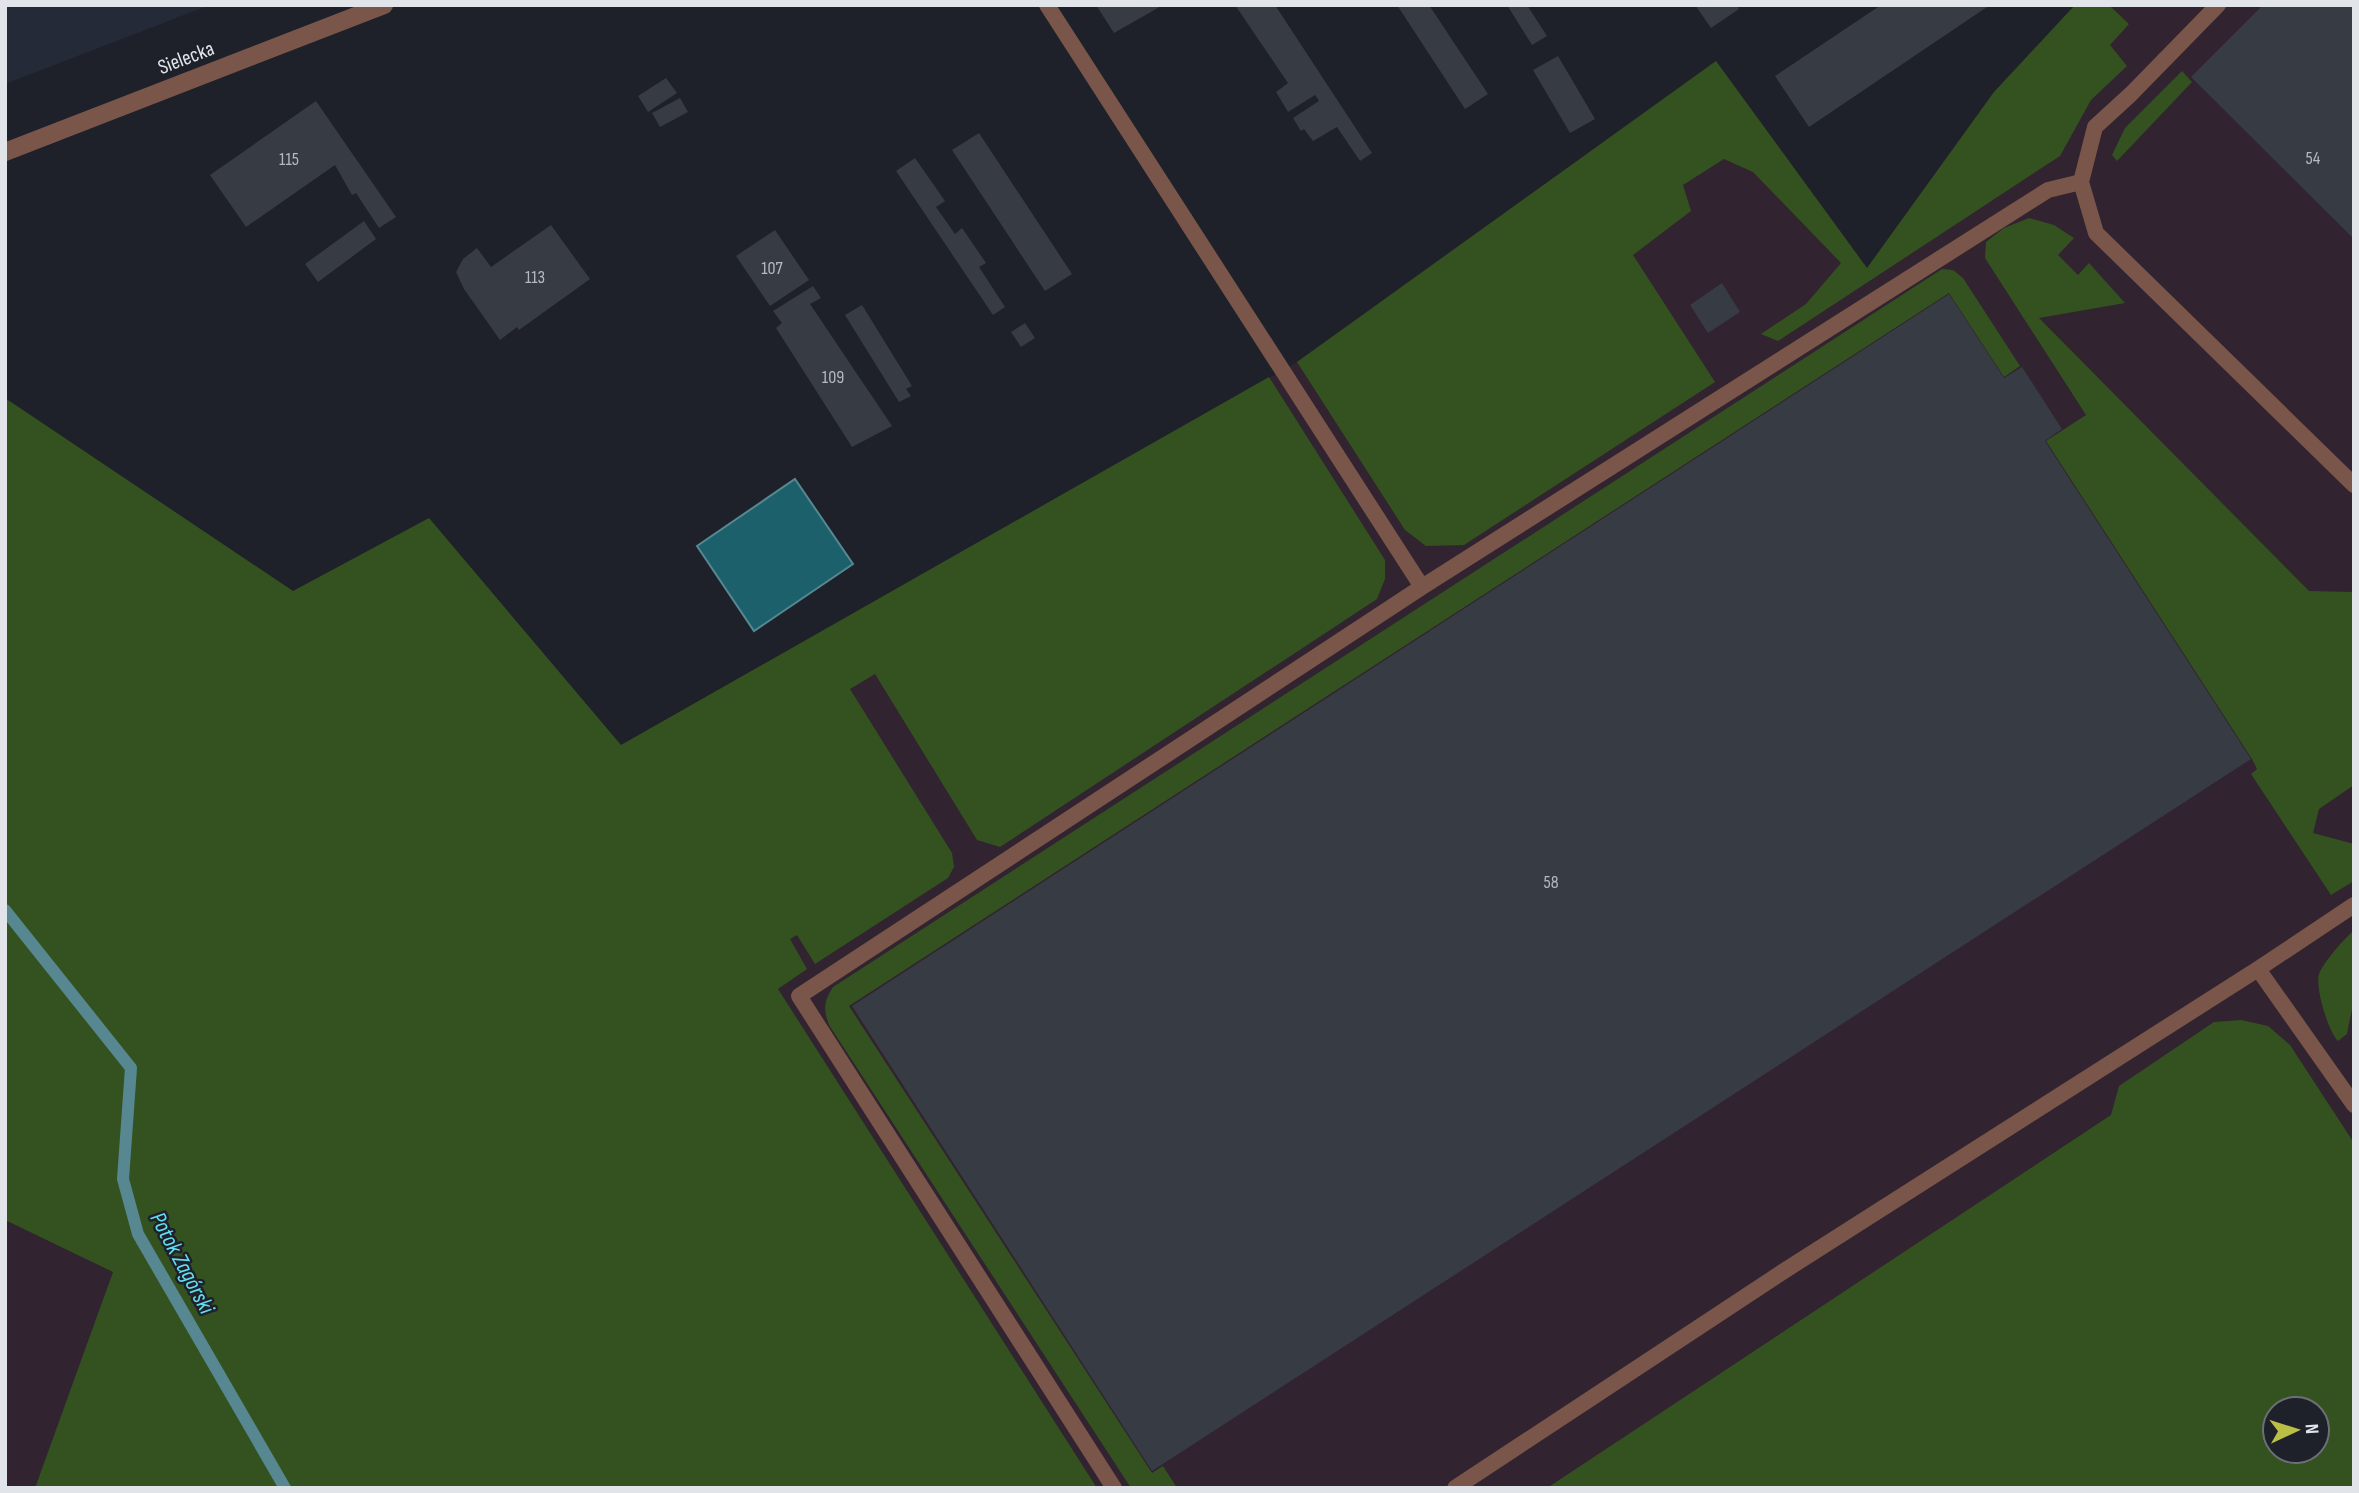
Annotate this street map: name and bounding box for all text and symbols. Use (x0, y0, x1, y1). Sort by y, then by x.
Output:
street label: Sielecka (154, 36, 218, 80)
house number: 54 (2306, 148, 2321, 169)
house number: 115 (279, 149, 299, 170)
house number: 107 (761, 258, 784, 279)
house number: 113 (525, 267, 545, 288)
house number: 109 (822, 367, 844, 388)
house number: 58 (1543, 872, 1559, 893)
water label: Potok Zagórski (144, 1207, 221, 1319)
north arrow (2261, 1395, 2331, 1465)
text: N (2300, 1423, 2323, 1435)

